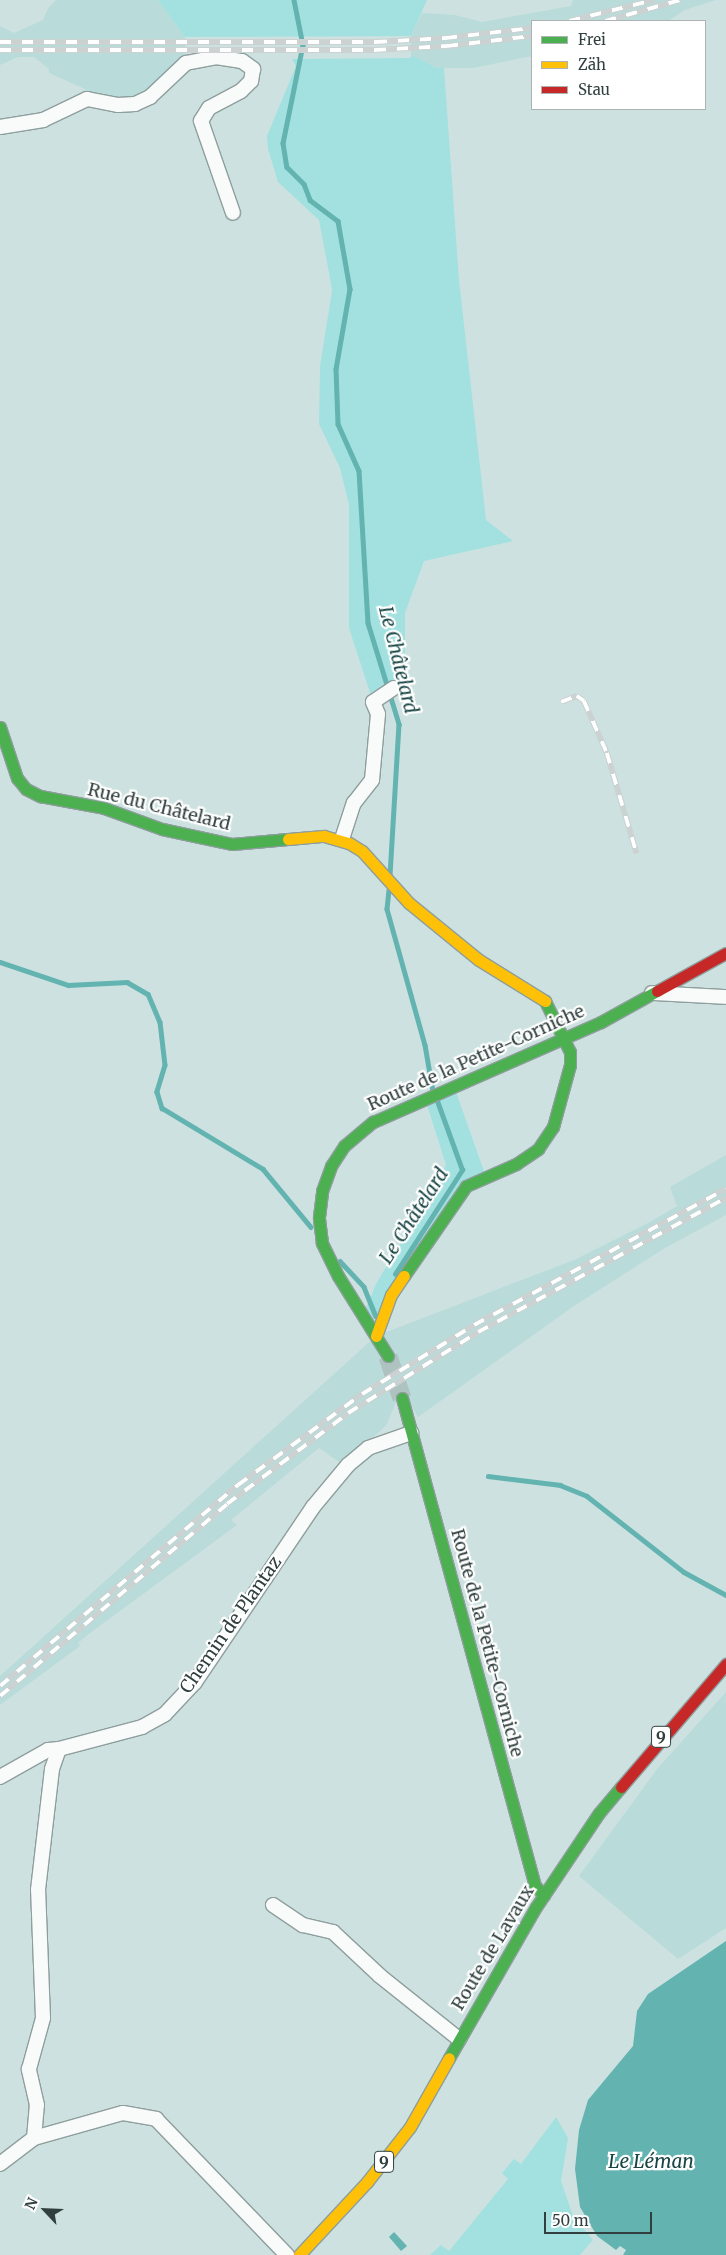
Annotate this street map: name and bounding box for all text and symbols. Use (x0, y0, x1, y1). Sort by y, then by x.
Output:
legend (531, 20, 706, 110)
text: Frei (578, 30, 606, 49)
text: Zäh (578, 55, 606, 74)
text: Stau (578, 80, 610, 99)
water label: Le Châtelard (374, 604, 422, 716)
street label: Rue du Châtelard (85, 779, 233, 835)
street label: Route de la Petite-Corniche (364, 1000, 588, 1116)
water label: Le Châtelard (375, 1164, 453, 1268)
street label: Route de la Petite-Corniche (446, 1527, 528, 1759)
street label: Chemin de Plantaz (176, 1552, 286, 1698)
road number: 9 (651, 1724, 671, 1750)
street label: Route de Lavaux (447, 1882, 539, 2014)
road number: 9 (374, 2148, 394, 2176)
water label: Le Léman (608, 2151, 694, 2173)
north arrow (20, 2185, 70, 2235)
text: N (21, 2195, 42, 2212)
scale bar (546, 2202, 654, 2234)
text: 50 m (552, 2211, 589, 2230)

